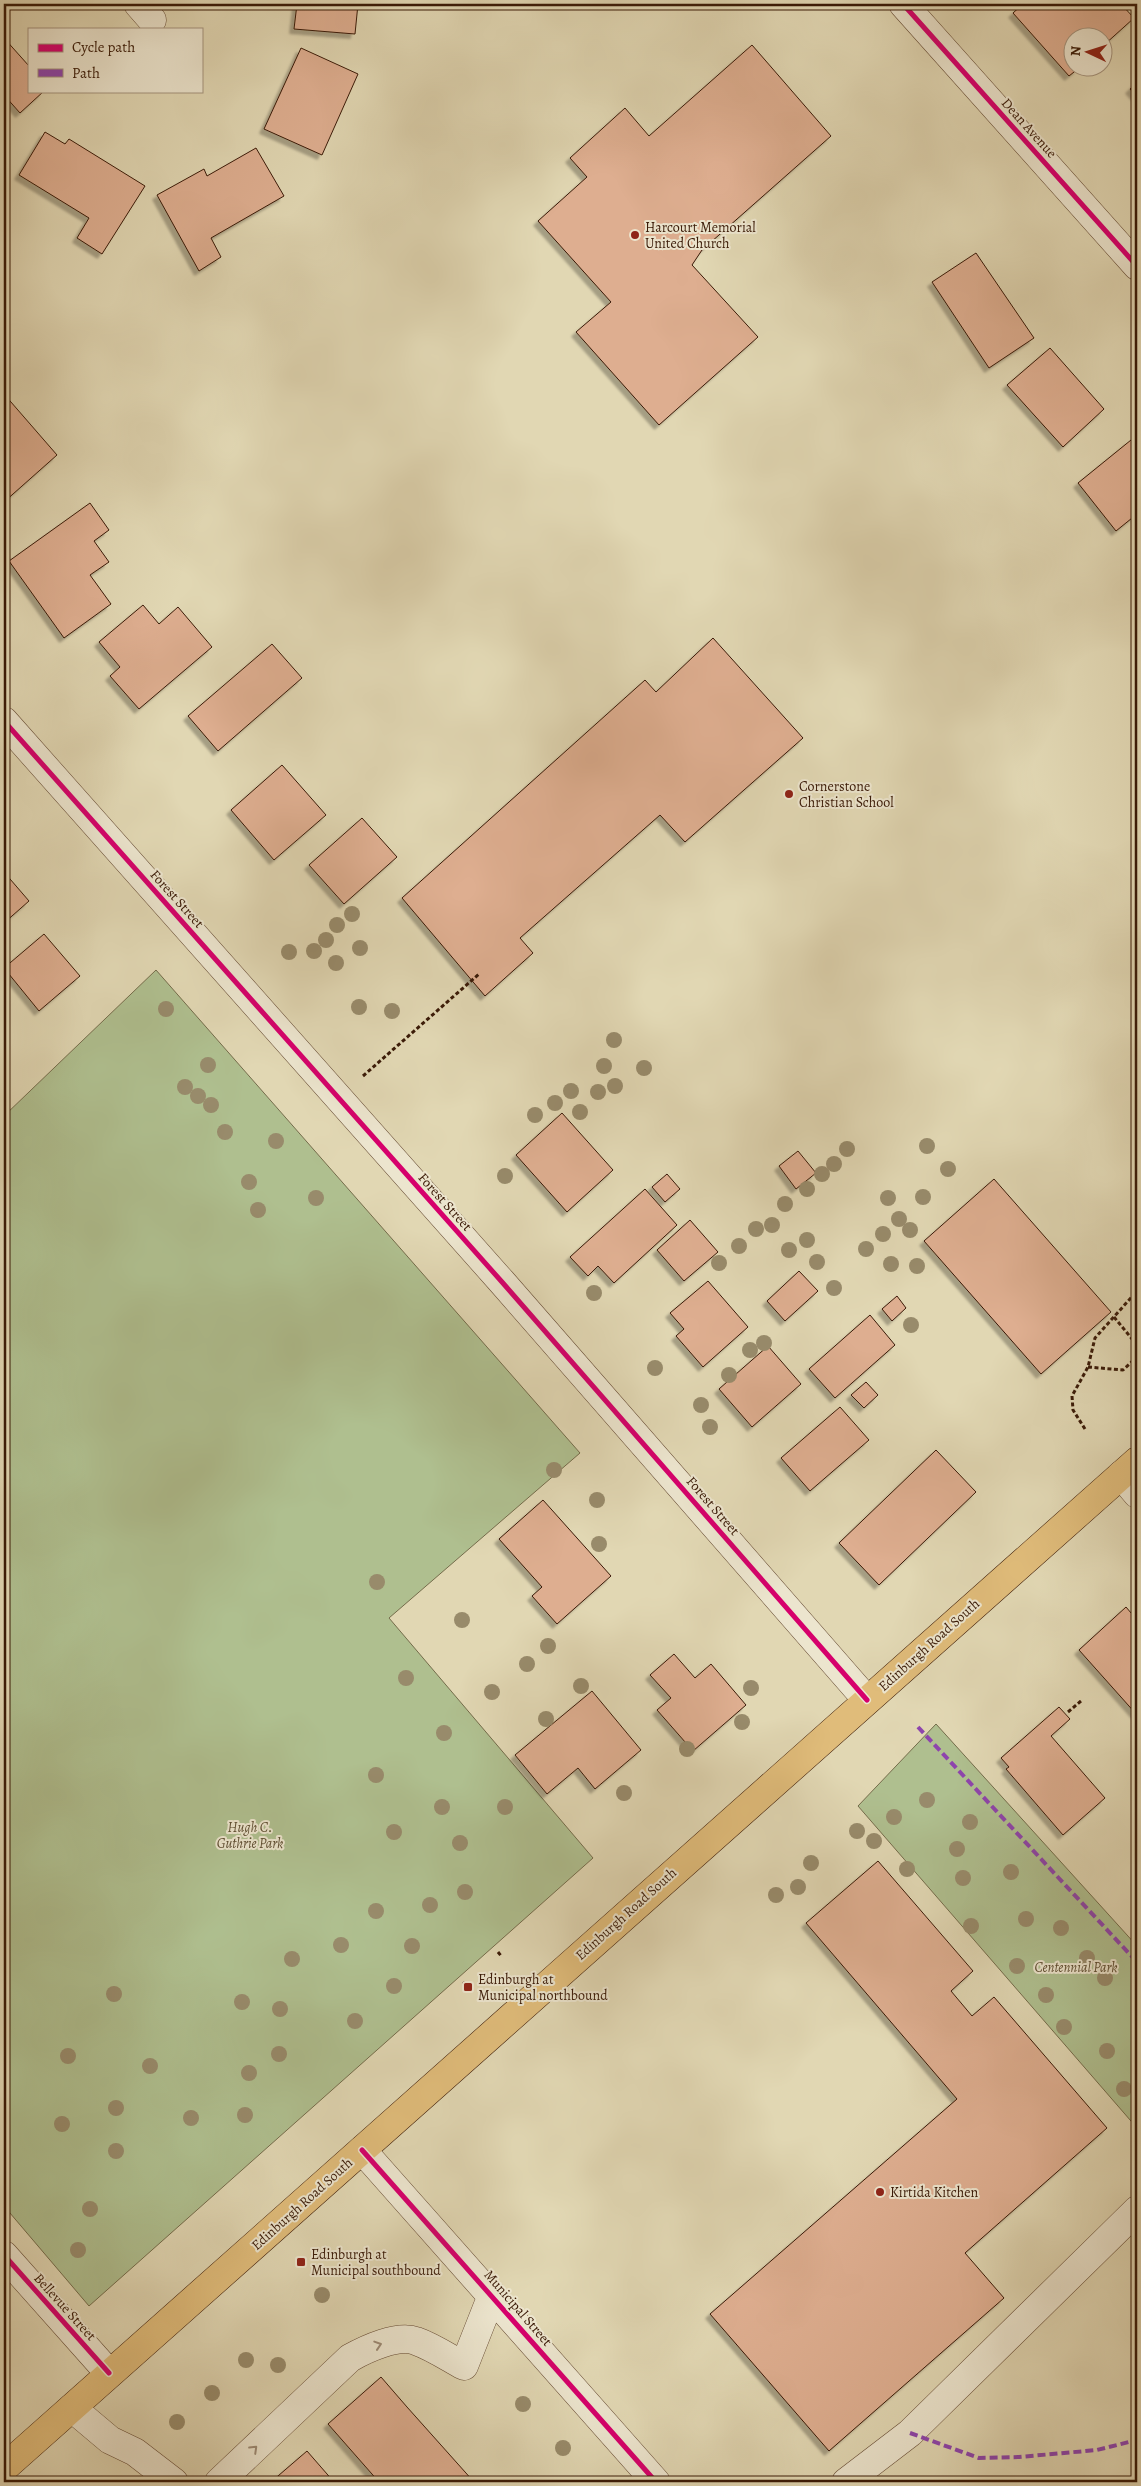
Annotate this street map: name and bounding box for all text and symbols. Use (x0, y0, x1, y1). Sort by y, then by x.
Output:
legend (28, 28, 202, 92)
north arrow (1064, 28, 1114, 78)
text: Cycle path (72, 37, 135, 57)
text: N (1066, 45, 1085, 57)
text: Path (72, 63, 100, 83)
street label: Dean Avenue (997, 94, 1061, 162)
place label: Harcourt Memorial United Church (645, 218, 756, 253)
marker: Harcourt Memorial United Church (629, 229, 641, 241)
place label: Cornerstone Christian School (799, 777, 894, 812)
marker: Cornerstone Christian School (783, 788, 795, 800)
street label: Forest Street (146, 866, 209, 933)
street label: Forest Street (414, 1169, 477, 1236)
street label: Forest Street (682, 1472, 744, 1540)
street label: Edinburgh Road South (874, 1594, 984, 1696)
park label: Hugh C. Guthrie Park (217, 1818, 283, 1853)
street label: Edinburgh Road South (571, 1863, 681, 1965)
park label: Centennial Park (1034, 1958, 1118, 1977)
place label: Edinburgh at Municipal northbound (478, 1970, 608, 2005)
marker: Edinburgh at Municipal northbound (462, 1981, 474, 1993)
street label: Edinburgh Road South (247, 2153, 357, 2255)
place label: Kirtida Kitchen (890, 2183, 979, 2202)
marker: Kirtida Kitchen (874, 2186, 886, 2198)
place label: Edinburgh at Municipal southbound (311, 2245, 441, 2280)
marker: Edinburgh at Municipal southbound (295, 2256, 307, 2268)
street label: Municipal Street (480, 2266, 557, 2350)
street label: Bellevue Street (30, 2269, 101, 2345)
one-way arrow (373, 2341, 381, 2351)
one-way arrow (249, 2446, 258, 2455)

